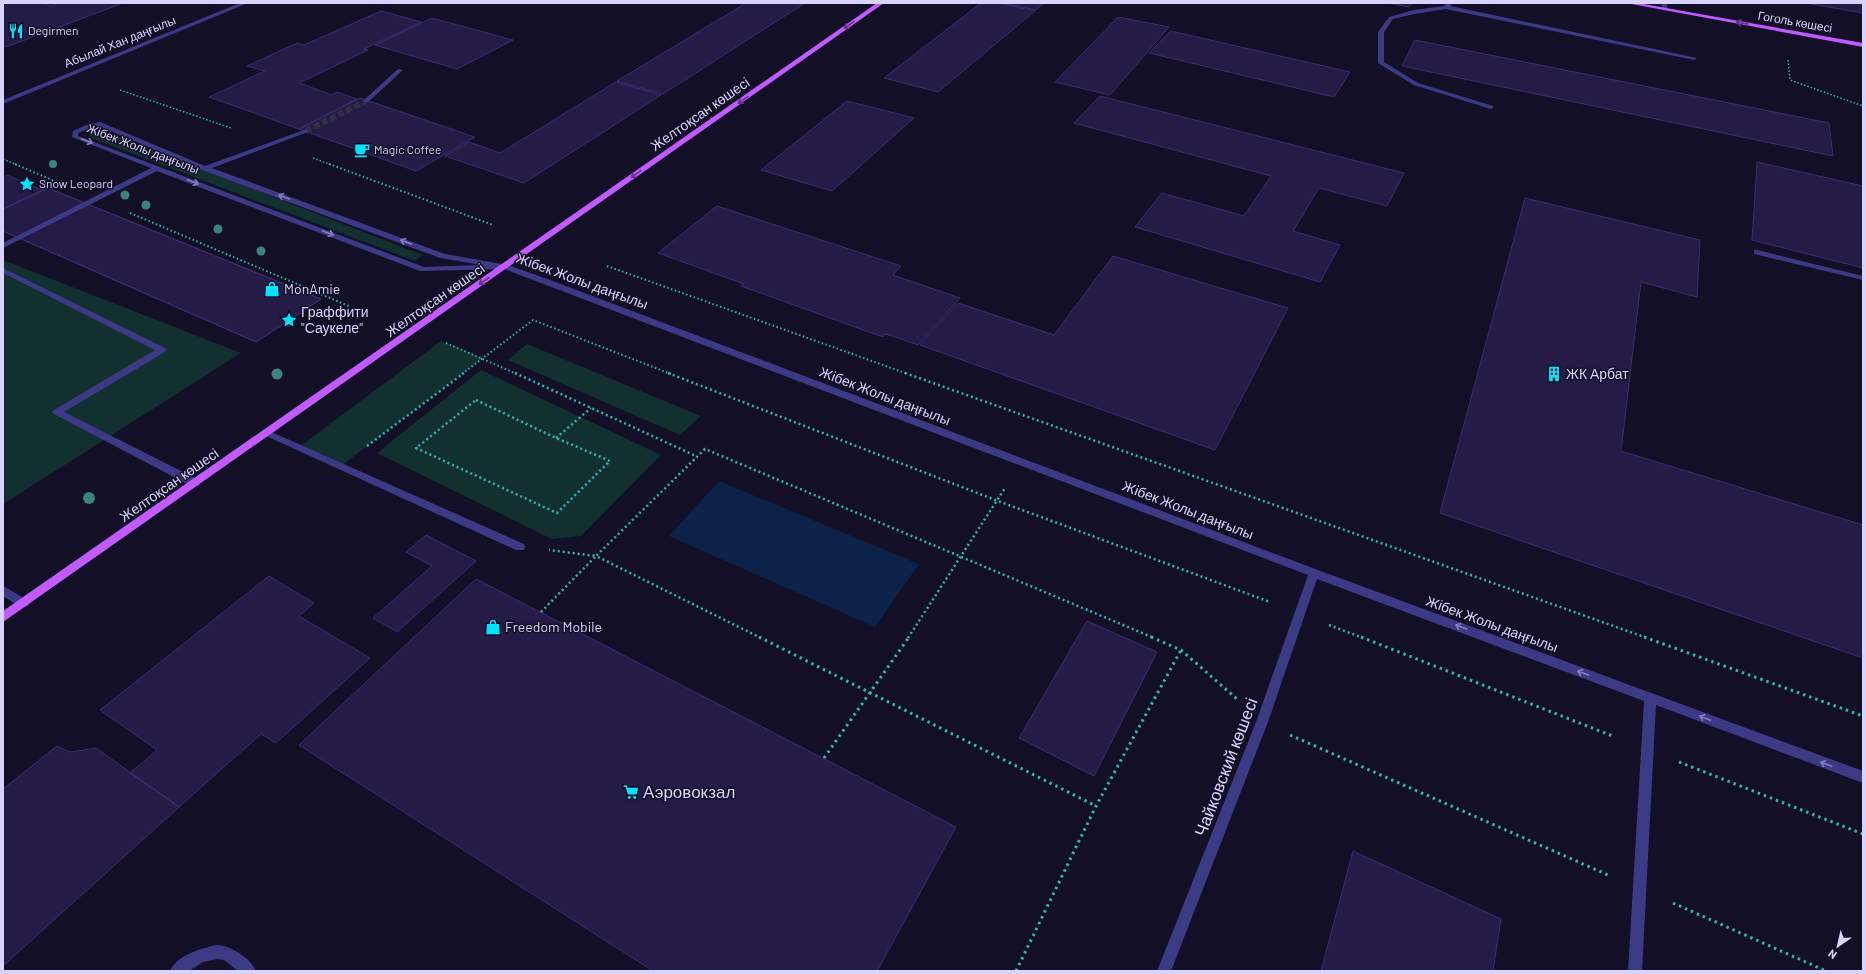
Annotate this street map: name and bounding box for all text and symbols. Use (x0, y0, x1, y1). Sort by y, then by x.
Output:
street label: Гоголь көшесі (1757, 8, 1834, 34)
street label: Абылай Хан даңғылы (62, 12, 178, 71)
one-way arrow (1736, 19, 1749, 27)
one-way arrow (844, 21, 855, 29)
restaurant icon: Degirmen (7, 22, 25, 40)
place label: Degirmen (28, 23, 78, 37)
street label: Желтоқсан көшесі (647, 73, 752, 154)
one-way arrow (738, 96, 749, 104)
street label: Жібек Жолы даңғылы (85, 120, 201, 177)
one-way arrow (80, 138, 92, 146)
cafe icon: Magic Coffee (353, 141, 371, 159)
place label: Magic Coffee (374, 142, 441, 156)
one-way arrow (631, 170, 642, 178)
place icon: Snow Leopard (18, 175, 36, 193)
place label: Snow Leopard (39, 176, 113, 190)
one-way arrow (187, 178, 199, 186)
one-way arrow (279, 193, 291, 201)
one-way arrow (321, 230, 333, 238)
one-way arrow (401, 238, 413, 246)
street label: Жібек Жолы даңғылы (514, 249, 650, 312)
street label: Желтоқсан көшесі (382, 259, 487, 340)
one-way arrow (479, 277, 490, 285)
shop icon: MonAmie (263, 280, 281, 298)
place label: MonAmie (284, 280, 340, 297)
place label: Граффити "Саукеле" (301, 303, 368, 336)
place icon: Граффити "Саукеле" (280, 311, 298, 329)
street label: Жібек Жолы даңғылы (817, 363, 953, 428)
building icon: ЖК Арбат (1545, 365, 1563, 383)
place label: ЖК Арбат (1566, 365, 1629, 382)
street label: Желтоқсан көшесі (116, 444, 221, 525)
street label: Жібек Жолы даңғылы (1120, 477, 1256, 542)
street label: Жібек Жолы даңғылы (1424, 592, 1560, 655)
shop icon: Freedom Mobile (484, 618, 502, 636)
place label: Freedom Mobile (505, 618, 602, 635)
one-way arrow (1456, 623, 1468, 631)
one-way arrow (1577, 668, 1589, 676)
street label: Чайковский көшесі (1189, 695, 1261, 839)
one-way arrow (1699, 714, 1711, 722)
one-way arrow (1821, 759, 1833, 767)
place label: Аэровокзал (643, 781, 735, 801)
supermarket icon: Аэровокзал (622, 783, 640, 801)
north arrow (1818, 926, 1858, 966)
text: N (1825, 947, 1839, 962)

